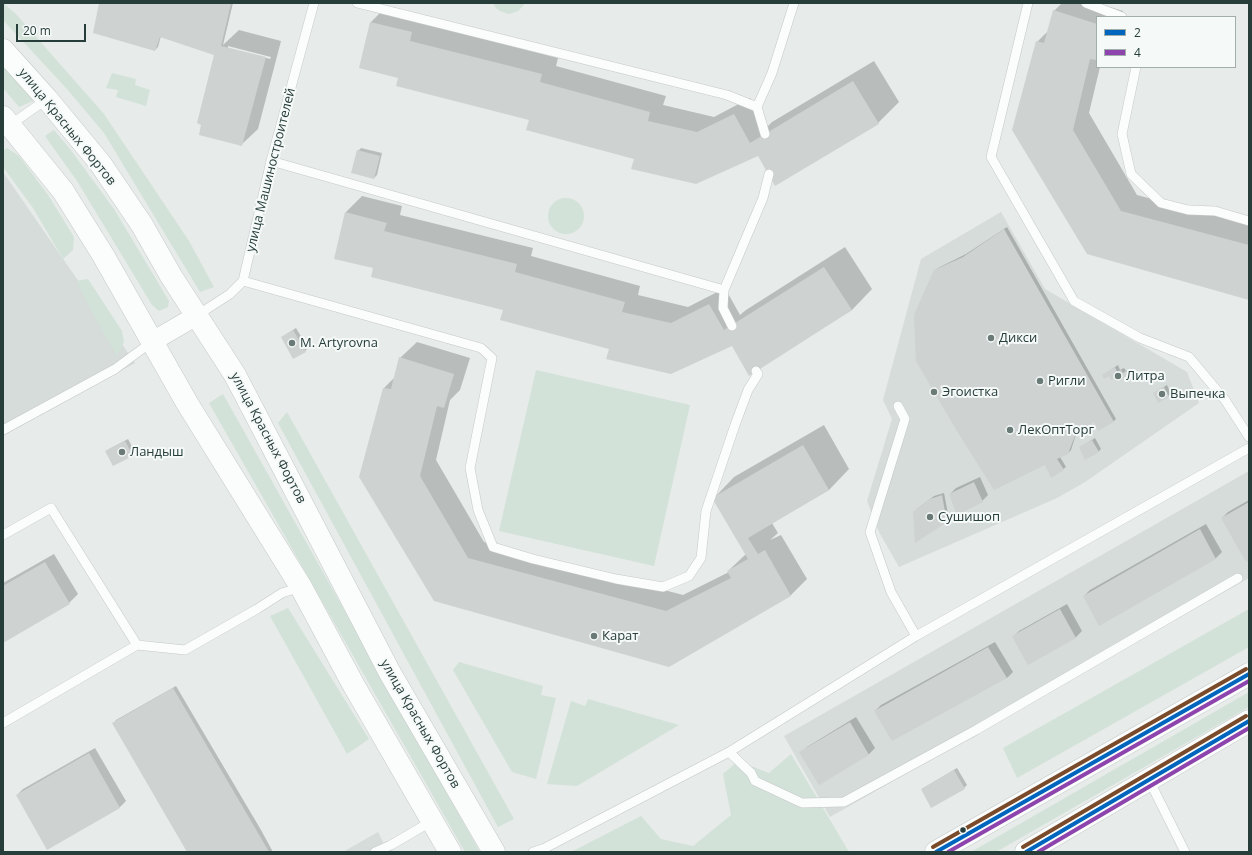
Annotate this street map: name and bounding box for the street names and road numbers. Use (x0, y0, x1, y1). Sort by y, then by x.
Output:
street label: улица Красных Фортов (15, 65, 119, 189)
street label: улица Машиностроителей (243, 86, 299, 254)
street label: улица Красных Фортов (227, 370, 309, 506)
street label: улица Красных Фортов (377, 657, 463, 791)

